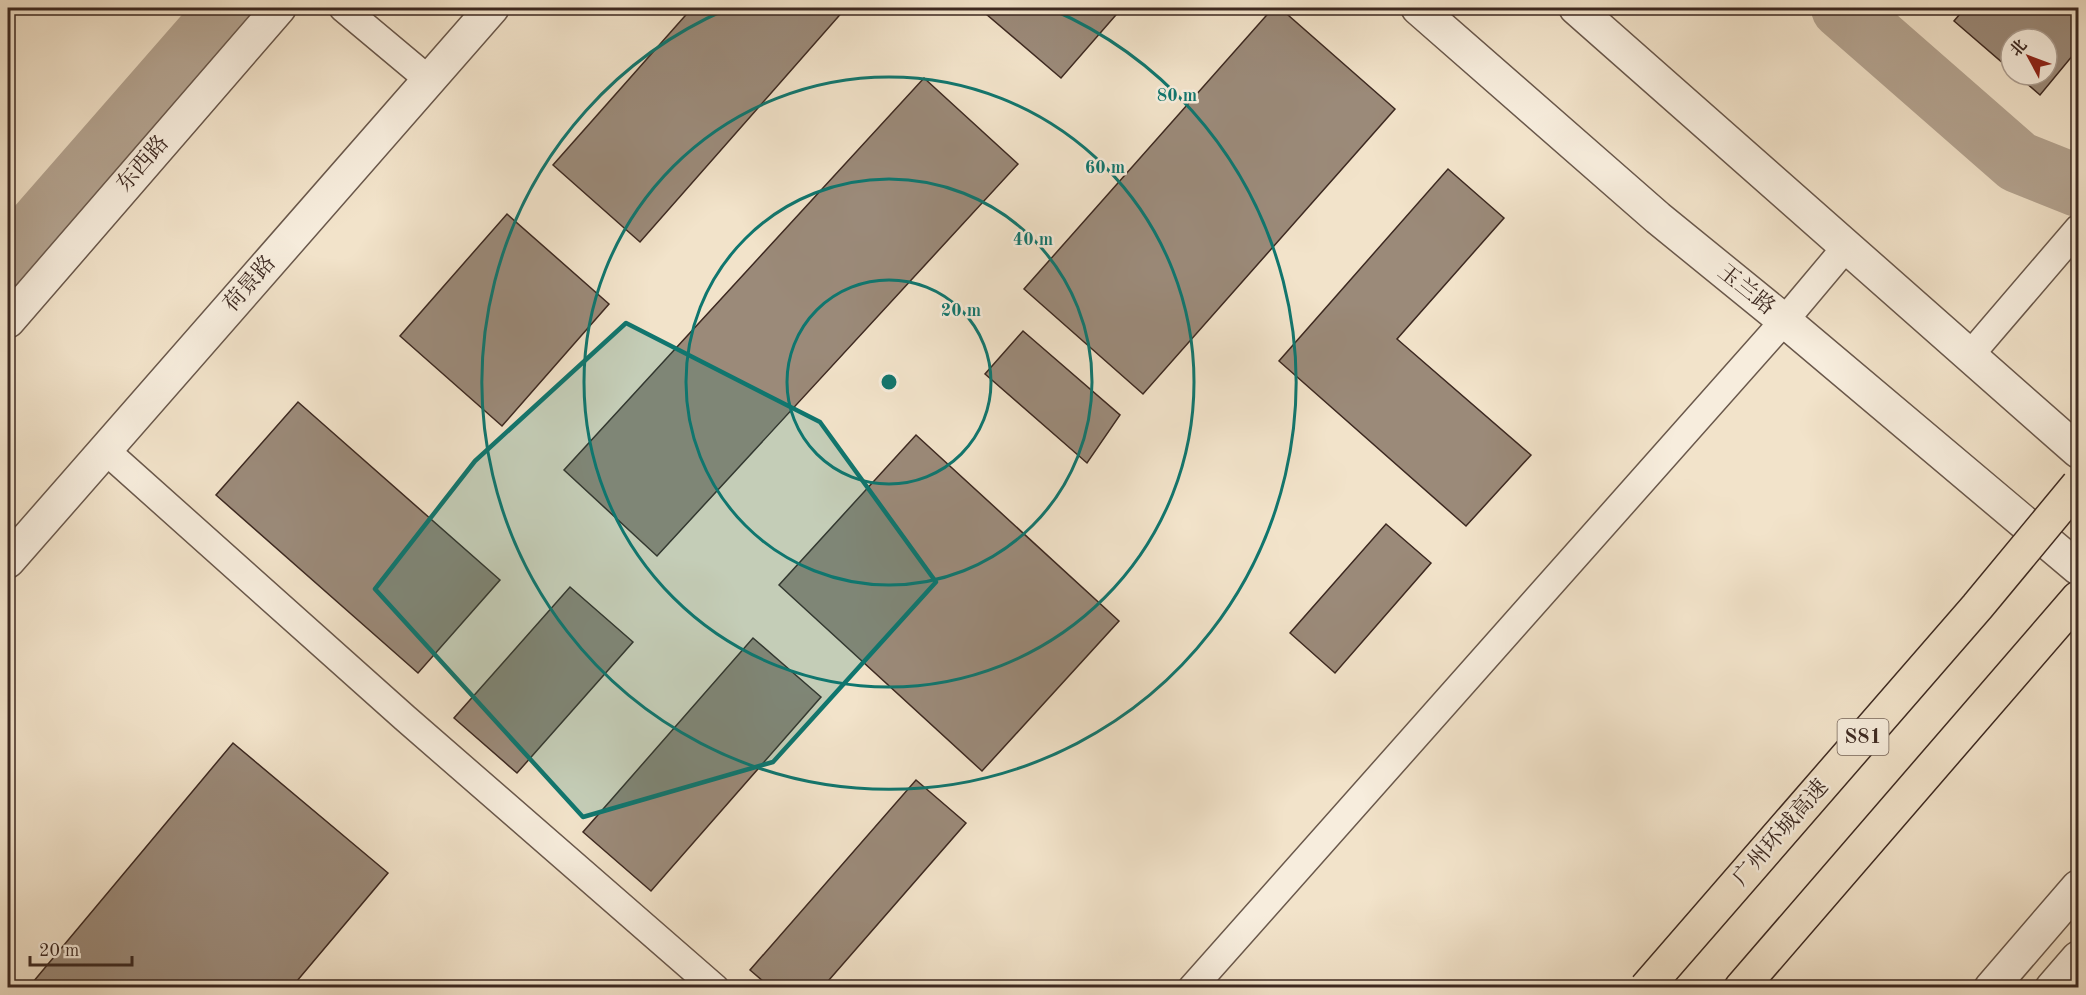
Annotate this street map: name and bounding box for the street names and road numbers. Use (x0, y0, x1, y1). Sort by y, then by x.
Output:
street label: 东西路 (112, 131, 173, 196)
street label: 荷景路 (219, 251, 280, 316)
street label: 玉兰路 (1713, 259, 1780, 319)
road number: S81 (1838, 719, 1888, 755)
street label: 广州环城高速 (1728, 775, 1833, 890)

